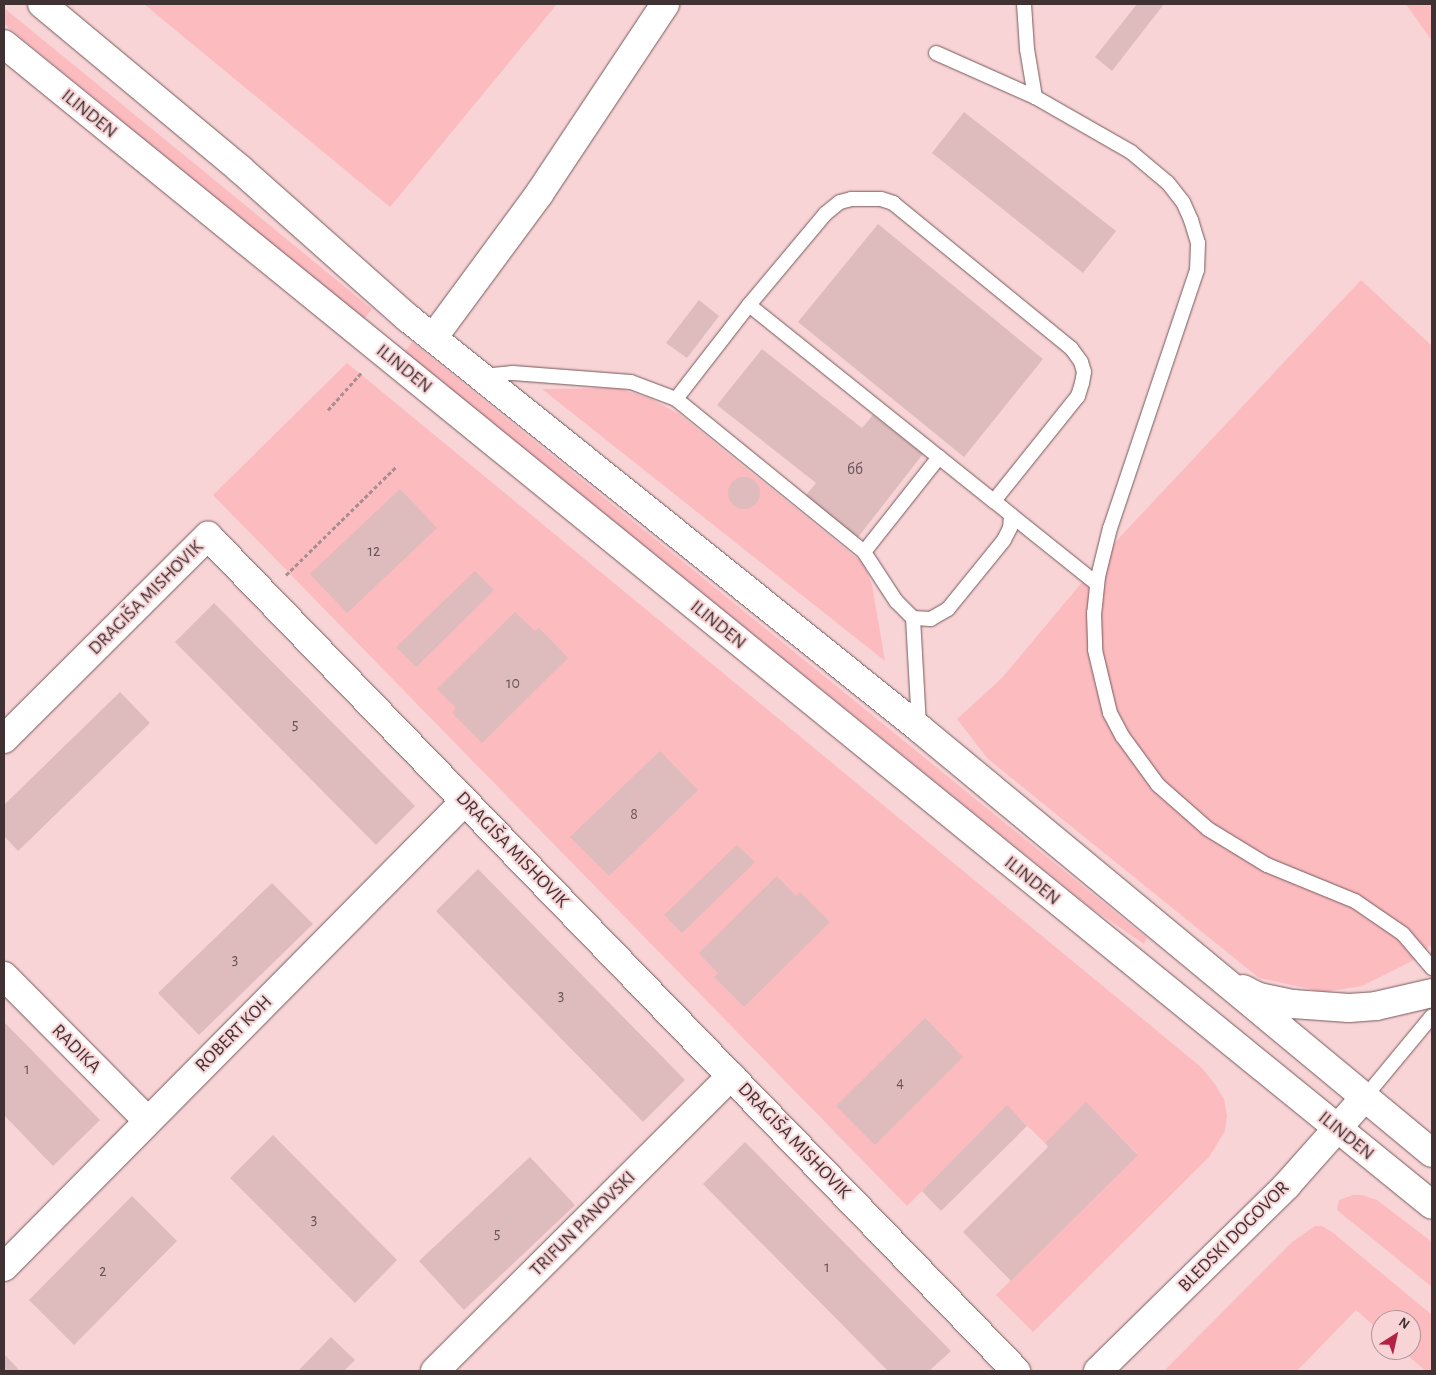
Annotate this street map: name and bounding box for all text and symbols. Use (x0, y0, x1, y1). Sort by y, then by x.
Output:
street label: ILINDEN (56, 85, 122, 143)
street label: ILINDEN (371, 340, 437, 398)
house number: бб (847, 459, 863, 479)
street label: DRAGIŠA MISHOVIK (84, 536, 208, 660)
house number: 12 (368, 541, 380, 561)
street label: ILINDEN (685, 596, 751, 654)
house number: 10 (506, 673, 520, 693)
house number: 5 (292, 714, 298, 734)
street label: DRAGIŠA MISHOVIK (451, 787, 573, 913)
house number: 8 (630, 804, 638, 824)
street label: ILINDEN (999, 852, 1065, 910)
house number: 3 (232, 949, 238, 969)
house number: 3 (558, 985, 564, 1005)
street label: ROBERT KOH (191, 991, 277, 1077)
street label: RADIKA (47, 1020, 105, 1078)
house number: 1 (24, 1059, 30, 1079)
house number: 4 (896, 1072, 904, 1092)
street label: DRAGIŠA MISHOVIK (733, 1078, 855, 1204)
street label: ILINDEN (1313, 1107, 1379, 1165)
street label: TRIFUN PANOVSKI (525, 1166, 641, 1282)
street label: BLEDSKI DOGOVOR (1174, 1177, 1294, 1297)
house number: 3 (311, 1209, 317, 1229)
house number: 5 (494, 1223, 500, 1243)
house number: 1 (824, 1257, 830, 1277)
house number: 2 (99, 1261, 107, 1281)
north arrow (1371, 1310, 1421, 1360)
text: N (1396, 1315, 1412, 1332)

